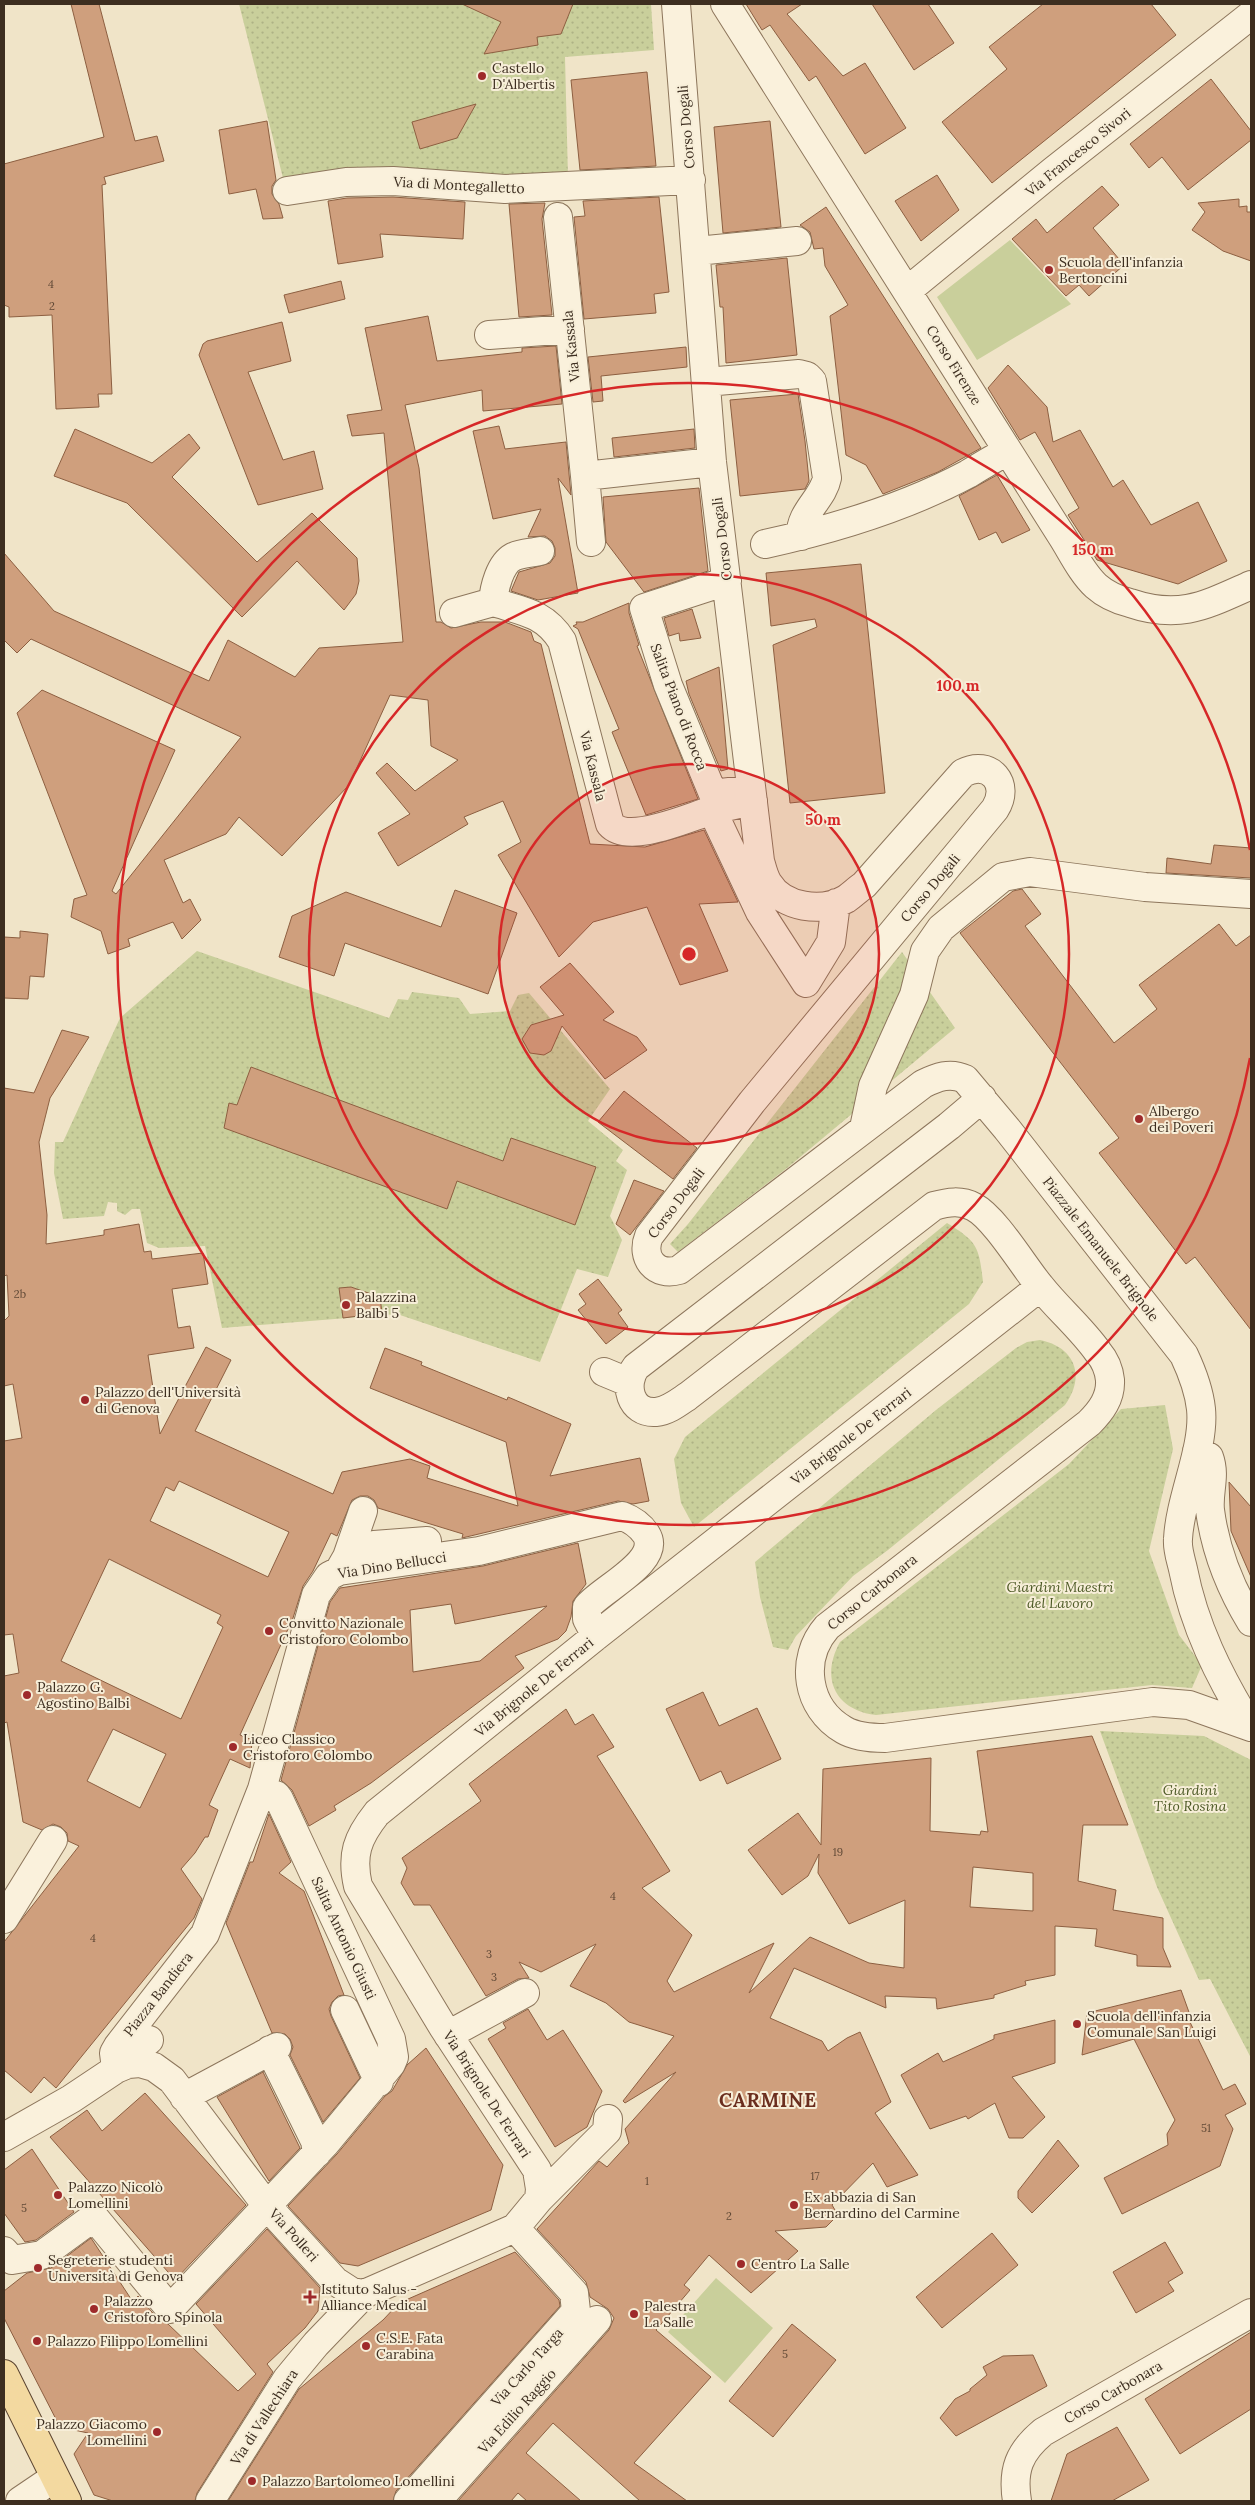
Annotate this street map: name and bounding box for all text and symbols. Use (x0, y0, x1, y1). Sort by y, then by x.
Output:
place label: Castello D'Albertis (492, 59, 555, 93)
marker: Castello D'Albertis (476, 70, 488, 82)
street label: Corso Dogali (673, 84, 699, 169)
street label: Via Francesco Sivori (1021, 104, 1134, 201)
street label: Via di Montegalletto (392, 173, 525, 197)
place label: Scuola dell'infanzia Bertoncini (1059, 253, 1183, 287)
marker: Scuola dell'infanzia Bertoncini (1043, 264, 1055, 276)
house number: 4 (48, 277, 54, 291)
house number: 2 (49, 299, 55, 313)
street label: Via Kassala (558, 309, 584, 384)
street label: Corso Firenze (922, 322, 986, 409)
street label: Corso Dogali (708, 496, 736, 582)
text: 150 m (1072, 540, 1114, 559)
street label: Salita Piano di Rocca (647, 641, 711, 773)
text: 100 m (937, 676, 980, 695)
street label: Via Kassala (575, 728, 610, 803)
text: 50 m (805, 810, 841, 829)
street label: Corso Dogali (896, 850, 964, 926)
centre of rings (680, 945, 698, 963)
place label: Albergo dei Poveri (1148, 1102, 1214, 1136)
marker: Albergo dei Poveri (1133, 1113, 1145, 1125)
street label: Corso Dogali (644, 1164, 708, 1242)
street label: Piazzale Emanuele Brignole (1039, 1173, 1163, 1325)
house number: 2b (14, 1287, 26, 1301)
place label: Palazzina Balbi 5 (356, 1288, 417, 1322)
marker: Palazzina Balbi 5 (340, 1299, 352, 1311)
place label: Palazzo dell'Università di Genova (95, 1383, 241, 1417)
street label: Via Brignole De Ferrari (786, 1383, 915, 1489)
marker: Palazzo dell'Università di Genova (79, 1394, 91, 1406)
street label: Via Dino Bellucci (336, 1548, 448, 1583)
street label: Corso Carbonara (823, 1550, 921, 1634)
park label: Giardini Maestri del Lavoro (1006, 1578, 1114, 1612)
place label: Convitto Nazionale Cristoforo Colombo (279, 1614, 408, 1648)
marker: Convitto Nazionale Cristoforo Colombo (263, 1625, 275, 1637)
street label: Via Brignole De Ferrari (470, 1633, 597, 1741)
place label: Palazzo G. Agostino Balbi (36, 1678, 130, 1712)
marker: Palazzo G. Agostino Balbi (21, 1689, 33, 1701)
place label: Liceo Classico Cristoforo Colombo (243, 1730, 372, 1764)
marker: Liceo Classico Cristoforo Colombo (227, 1741, 239, 1753)
park label: Giardini Tito Rosina (1154, 1781, 1227, 1815)
house number: 19 (833, 1845, 843, 1859)
street label: Salita Antonio Giusti (308, 1874, 380, 2002)
house number: 4 (610, 1889, 616, 1903)
house number: 4 (90, 1931, 96, 1945)
house number: 3 (486, 1947, 492, 1961)
street label: Piazza Bandiera (119, 1948, 197, 2040)
house number: 3 (491, 1970, 497, 1984)
place label: Scuola dell'infanzia Comunale San Luigi (1087, 2007, 1216, 2041)
marker: Scuola dell'infanzia Comunale San Luigi (1071, 2018, 1083, 2030)
street label: Via Brignole De Ferrari (439, 2026, 535, 2161)
district label: CARMINE (719, 2088, 817, 2112)
house number: 51 (1201, 2121, 1211, 2135)
house number: 17 (810, 2169, 820, 2183)
house number: 1 (645, 2174, 649, 2188)
place label: Palazzo Nicolò Lomellini (68, 2178, 163, 2212)
place label: Ex abbazia di San Bernardino del Carmine (804, 2188, 960, 2222)
marker: Palazzo Nicolò Lomellini (52, 2189, 64, 2201)
marker: Ex abbazia di San Bernardino del Carmine (788, 2199, 800, 2211)
house number: 5 (21, 2201, 27, 2215)
street label: Via Polleri (265, 2204, 323, 2265)
house number: 2 (726, 2209, 732, 2223)
place label: Segreterie studenti Università di Genova (48, 2251, 184, 2285)
place label: Centro La Salle (751, 2255, 850, 2273)
marker: Centro La Salle (735, 2258, 747, 2270)
marker: Segreterie studenti Università di Genova (32, 2262, 44, 2274)
place label: Istituto Salus - Alliance Medical (320, 2280, 427, 2314)
marker: Istituto Salus - Alliance Medical (303, 2290, 317, 2304)
place label: Palazzo Cristoforo Spinola (104, 2292, 222, 2326)
place label: Palestra La Salle (644, 2297, 696, 2331)
marker: Palazzo Cristoforo Spinola (88, 2303, 100, 2315)
marker: Palestra La Salle (628, 2308, 640, 2320)
street label: Via Carlo Targa (486, 2324, 567, 2411)
place label: C.S.E. Fata Carabina (376, 2329, 443, 2363)
place label: Palazzo Filippo Lomellini (47, 2332, 208, 2350)
marker: Palazzo Filippo Lomellini (31, 2335, 43, 2347)
marker: C.S.E. Fata Carabina (360, 2340, 372, 2352)
house number: 5 (782, 2347, 788, 2361)
street label: Corso Carbonara (1061, 2357, 1165, 2427)
street label: Via Edilio Raggio (473, 2365, 560, 2458)
street label: Via di Vallechiara (226, 2366, 302, 2469)
place label: Palazzo Giacomo Lomellini (36, 2415, 147, 2449)
marker: Palazzo Giacomo Lomellini (151, 2426, 163, 2438)
place label: Palazzo Bartolomeo Lomellini (262, 2472, 455, 2490)
marker: Palazzo Bartolomeo Lomellini (246, 2475, 258, 2487)

